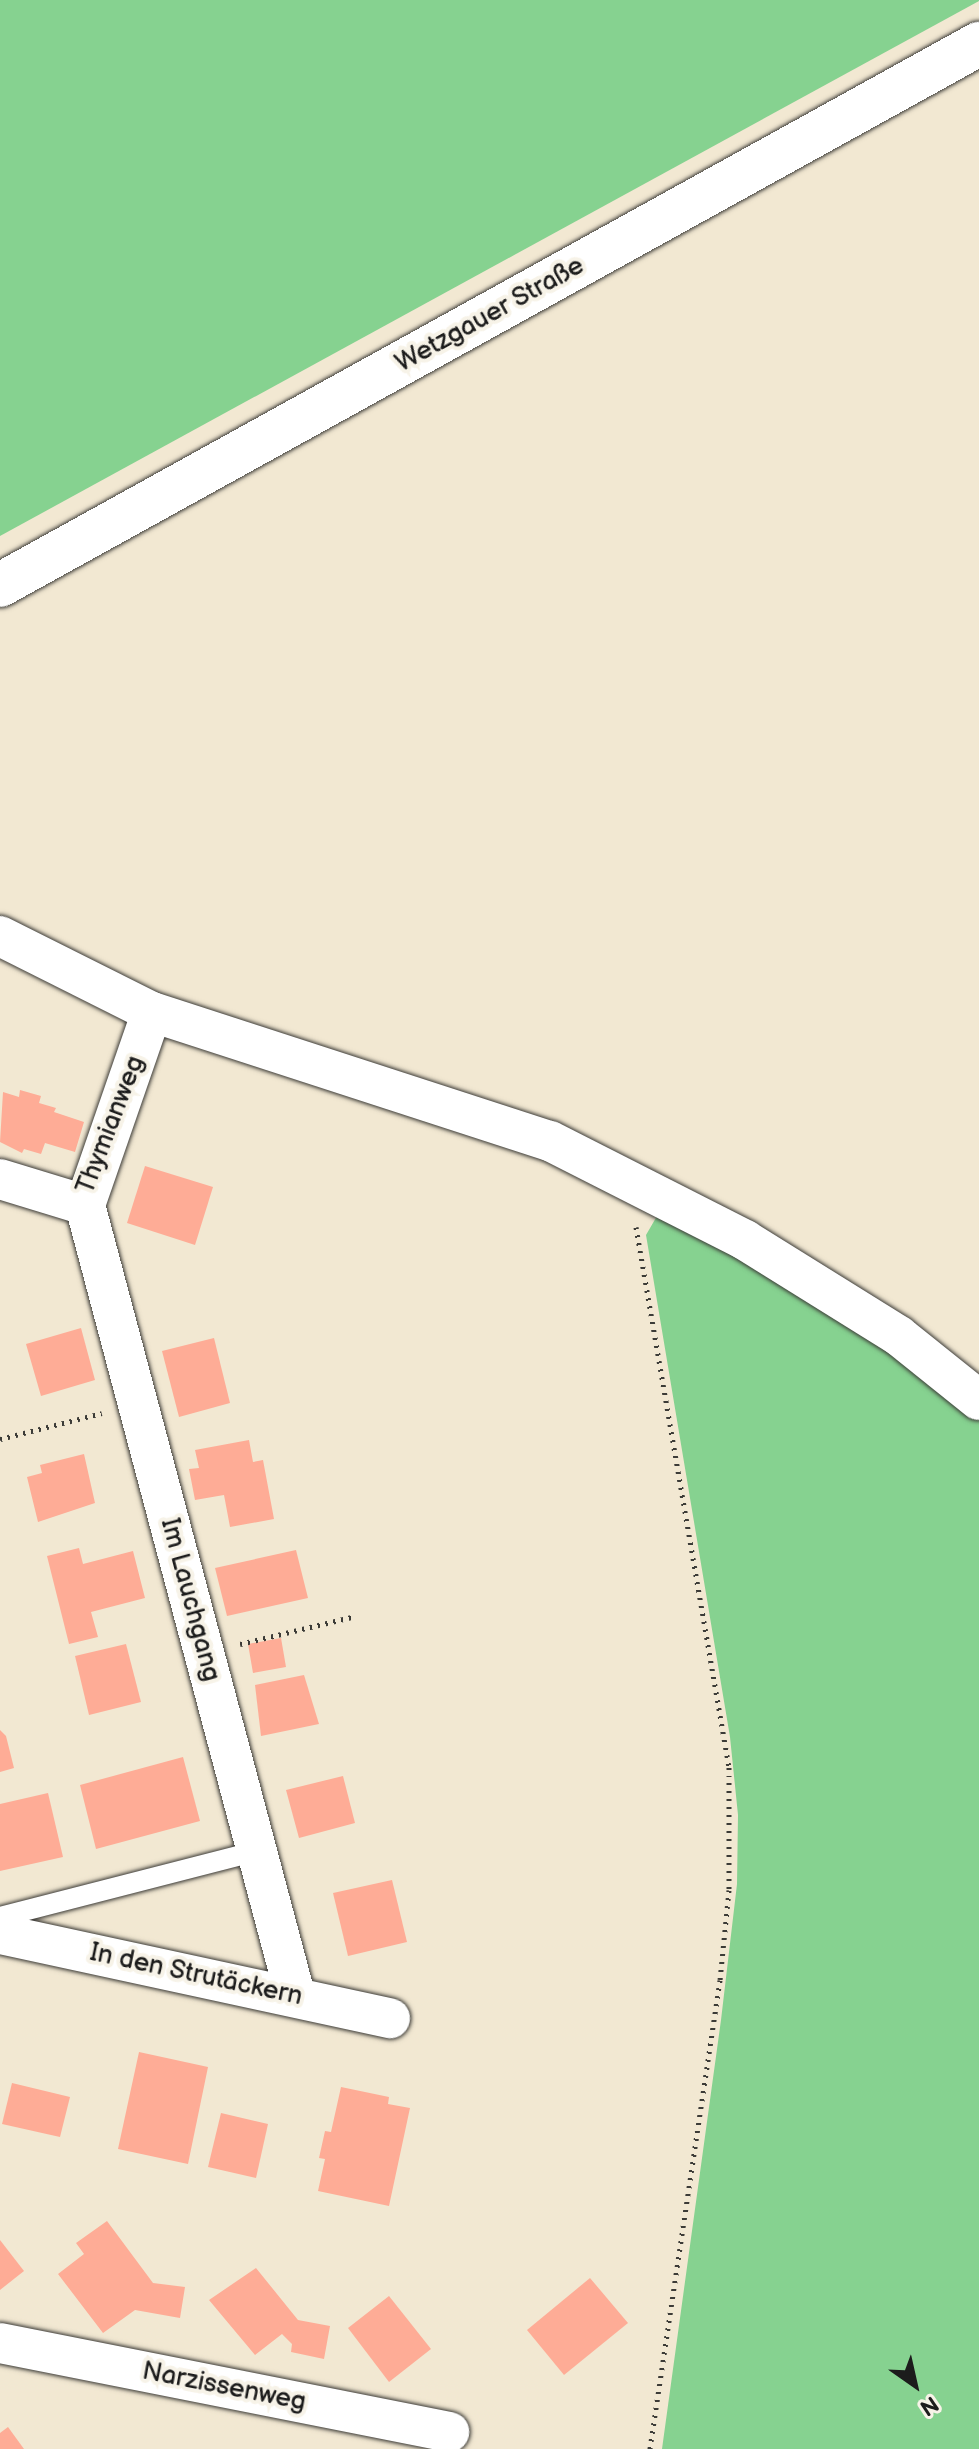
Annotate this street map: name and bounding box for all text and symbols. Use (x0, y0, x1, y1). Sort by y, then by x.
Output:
street label: Wetzgauer Straße (390, 250, 590, 380)
street label: Thymianweg (70, 1051, 152, 1199)
street label: Im Lauchgang (153, 1515, 227, 1685)
street label: In den Strutäckern (87, 1937, 305, 2013)
north arrow (875, 2345, 955, 2425)
street label: Narzissenweg (140, 2356, 308, 2418)
text: N (914, 2389, 943, 2421)

